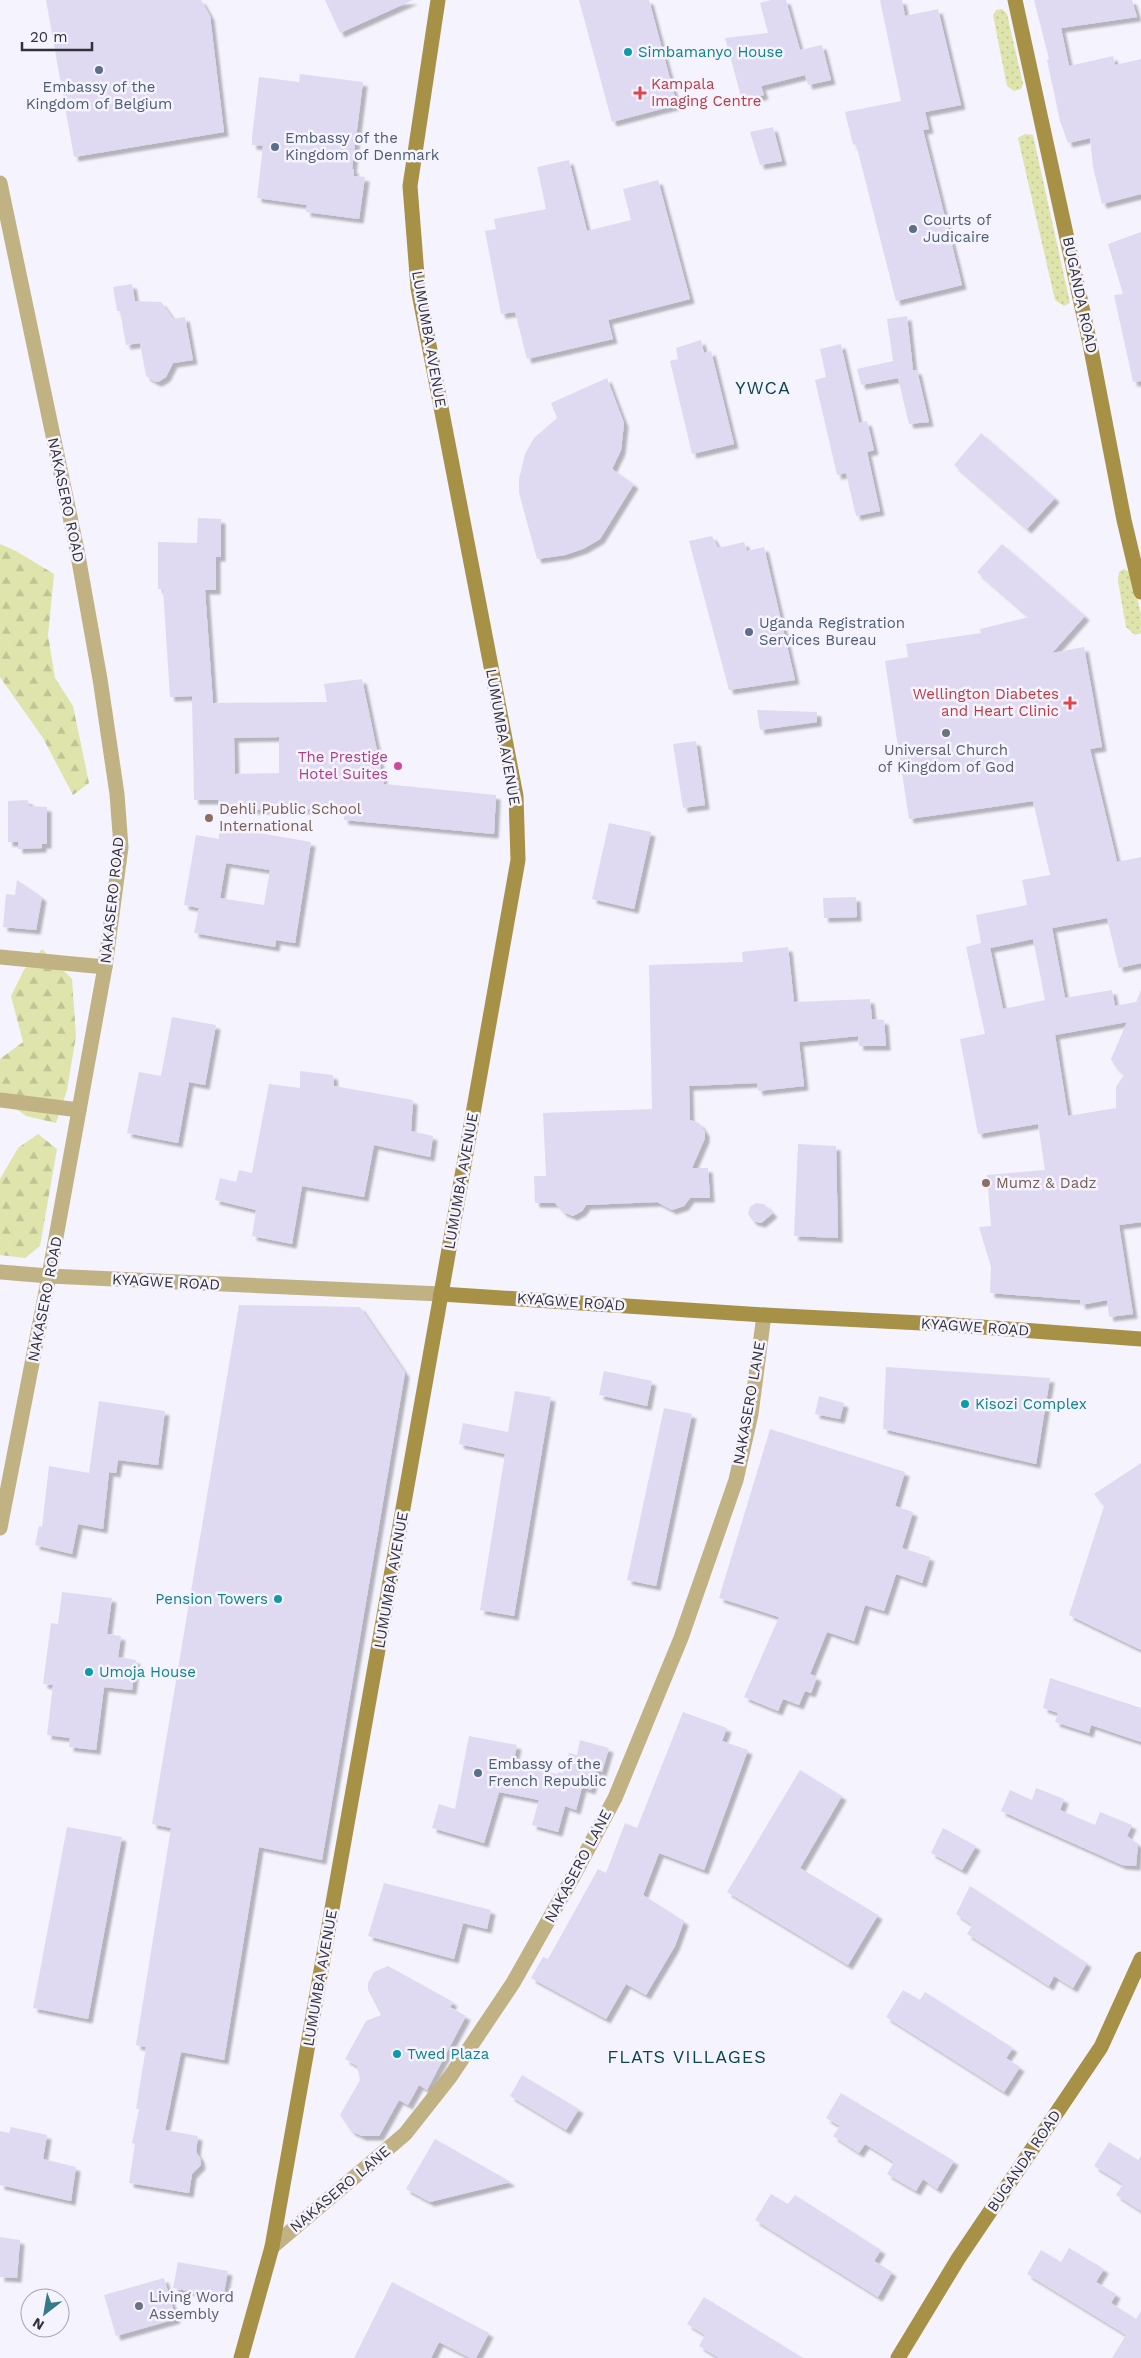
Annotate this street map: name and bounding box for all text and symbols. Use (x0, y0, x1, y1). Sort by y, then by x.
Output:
scale bar (22, 20, 92, 52)
text: 20 m (30, 28, 68, 46)
place label: Simbamanyo House (638, 43, 783, 61)
marker: Simbamanyo House (622, 46, 634, 58)
marker: Embassy of the Kingdom of Belgium (93, 64, 105, 76)
place label: Kampala Imaging Centre (651, 75, 761, 110)
place label: Embassy of the Kingdom of Belgium (26, 78, 172, 113)
marker: Kampala Imaging Centre (633, 86, 647, 100)
place label: Embassy of the Kingdom of Denmark (285, 129, 440, 164)
marker: Embassy of the Kingdom of Denmark (269, 141, 281, 153)
place label: Courts of Judicaire (923, 211, 991, 246)
marker: Courts of Judicaire (907, 223, 919, 235)
street label: BUGANDA ROAD (1059, 235, 1101, 355)
street label: LUMUMBA AVENUE (408, 269, 450, 409)
district label: YWCA (735, 377, 791, 398)
street label: NAKASERO ROAD (44, 436, 88, 564)
place label: Uganda Registration Services Bureau (759, 614, 905, 649)
marker: Uganda Registration Services Bureau (743, 626, 755, 638)
street label: LUMUMBA AVENUE (482, 667, 524, 807)
place label: Wellington Diabetes and Heart Clinic (912, 685, 1059, 720)
marker: Wellington Diabetes and Heart Clinic (1063, 696, 1077, 710)
marker: Universal Church of Kingdom of God (940, 727, 952, 739)
place label: Universal Church of Kingdom of God (878, 741, 1014, 776)
place label: The Prestige Hotel Suites (298, 748, 388, 783)
marker: The Prestige Hotel Suites (392, 760, 404, 772)
place label: Dehli Public School International (219, 800, 362, 835)
marker: Dehli Public School International (203, 812, 215, 824)
street label: NAKASERO ROAD (96, 836, 128, 964)
street label: LUMUMBA AVENUE (440, 1111, 482, 1251)
place label: Mumz & Dadz (996, 1174, 1097, 1192)
marker: Mumz & Dadz (980, 1177, 992, 1189)
street label: NAKASERO ROAD (24, 1235, 66, 1363)
street label: KYAGWE ROAD (111, 1270, 221, 1294)
street label: KYAGWE ROAD (516, 1289, 626, 1315)
street label: KYAGWE ROAD (920, 1314, 1030, 1340)
street label: NAKASERO LANE (729, 1340, 769, 1466)
place label: Kisozi Complex (975, 1395, 1087, 1413)
marker: Kisozi Complex (959, 1398, 971, 1410)
street label: LUMUMBA AVENUE (370, 1510, 412, 1650)
place label: Pension Towers (155, 1590, 268, 1608)
marker: Pension Towers (272, 1593, 284, 1605)
place label: Umoja House (99, 1663, 196, 1681)
marker: Umoja House (83, 1666, 95, 1678)
place label: Embassy of the French Republic (488, 1755, 607, 1790)
marker: Embassy of the French Republic (472, 1767, 484, 1779)
street label: NAKASERO LANE (541, 1806, 615, 1926)
street label: LUMUMBA AVENUE (299, 1908, 341, 2048)
place label: Twed Plaza (407, 2045, 490, 2063)
district label: FLATS VILLAGES (607, 2046, 767, 2067)
marker: Twed Plaza (391, 2048, 403, 2060)
street label: BUGANDA ROAD (983, 2107, 1065, 2215)
street label: NAKASERO LANE (286, 2142, 394, 2236)
north arrow (20, 2288, 70, 2338)
place label: Living Word Assembly (149, 2288, 234, 2323)
marker: Living Word Assembly (133, 2300, 145, 2312)
text: N (30, 2315, 47, 2334)

